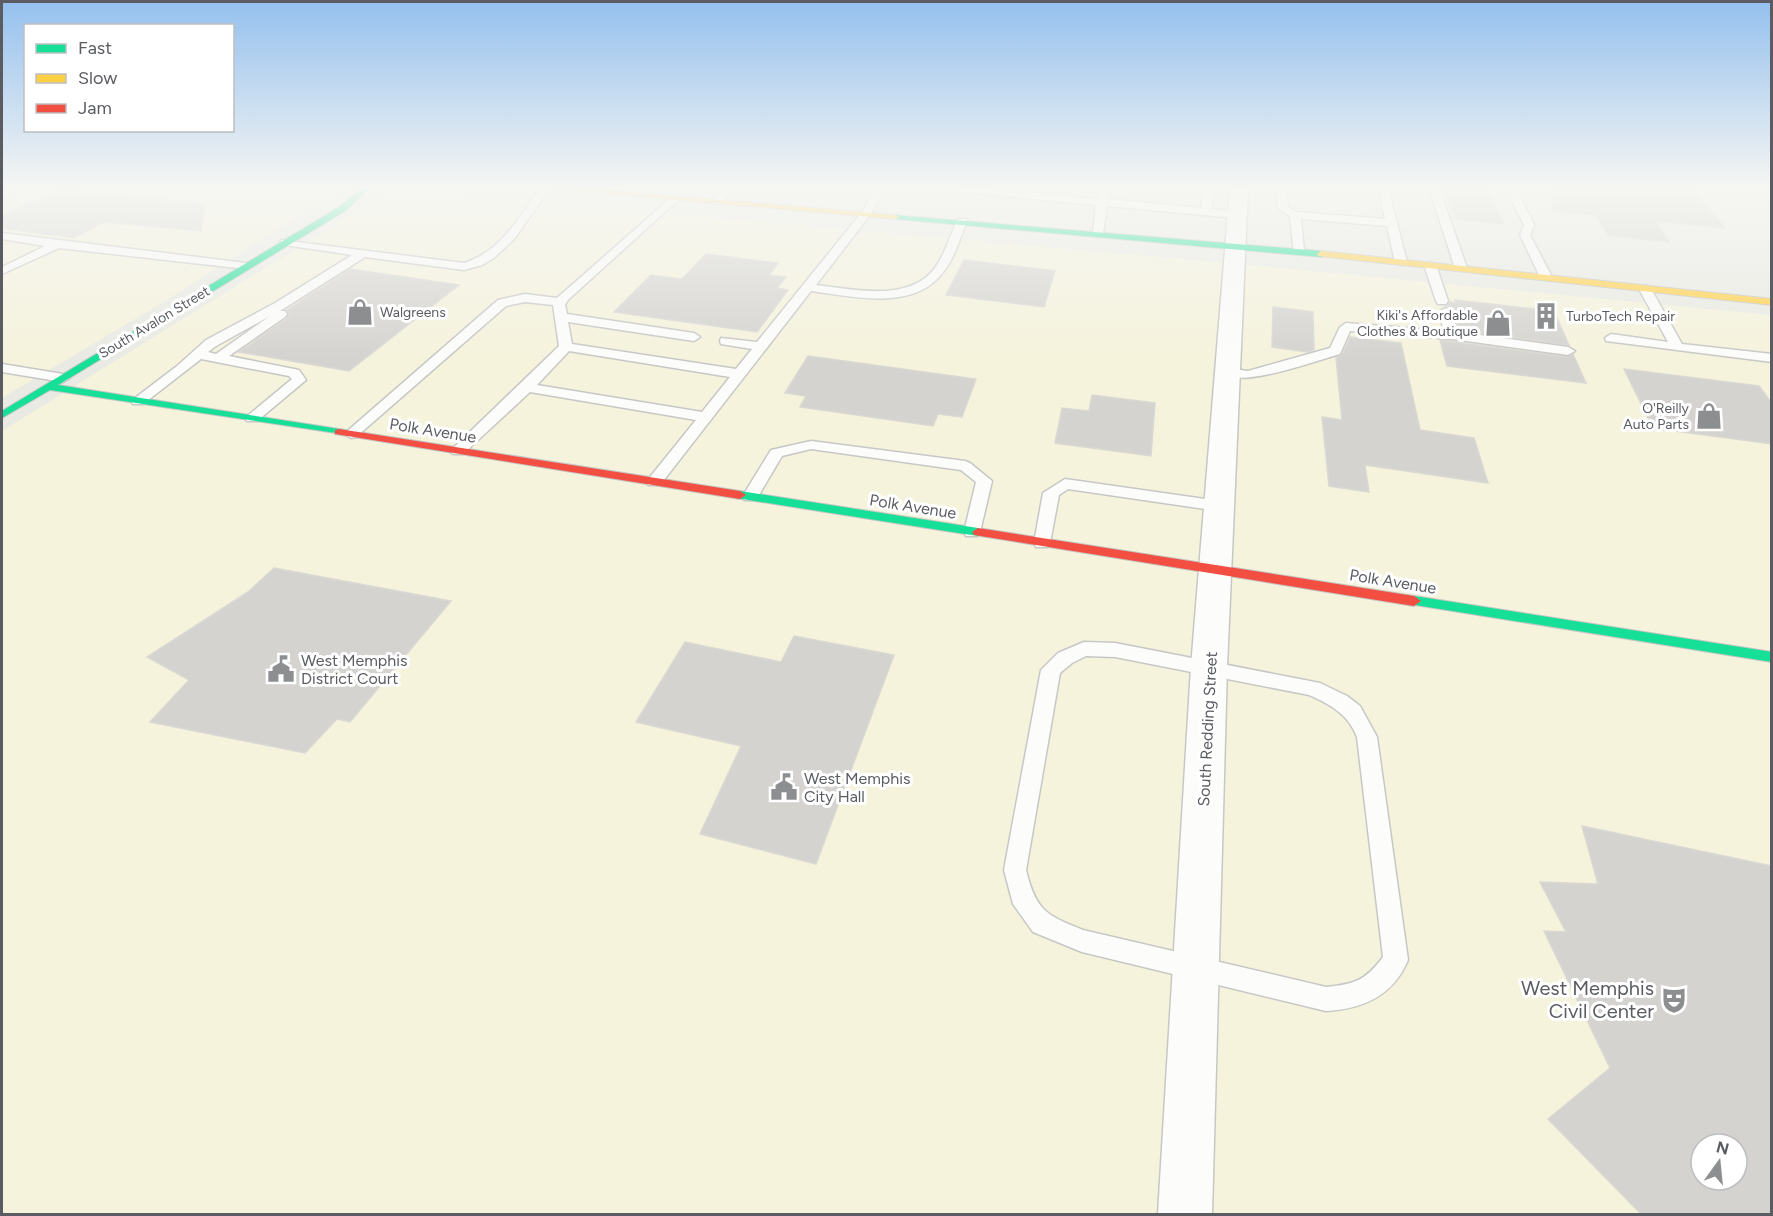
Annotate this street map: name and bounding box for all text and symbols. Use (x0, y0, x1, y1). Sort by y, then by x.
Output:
legend (24, 24, 234, 132)
text: Fast (78, 37, 112, 59)
text: Slow (78, 67, 117, 89)
text: Jam (78, 97, 112, 119)
street label: South Avalon Street (96, 283, 213, 362)
shop icon: Walgreens (345, 297, 375, 327)
building icon: TurboTech Repair (1531, 301, 1561, 331)
place label: Walgreens (380, 304, 446, 321)
place label: Kiki's Affordable Clothes & Boutique (1357, 307, 1478, 340)
shop icon: Kiki's Affordable Clothes & Boutique (1483, 308, 1513, 338)
place label: TurboTech Repair (1566, 308, 1675, 325)
place label: O'Reilly Auto Parts (1623, 400, 1690, 433)
shop icon: O'Reilly Auto Parts (1694, 401, 1724, 431)
street label: Polk Avenue (388, 414, 478, 447)
street label: Polk Avenue (868, 490, 958, 523)
street label: Polk Avenue (1348, 565, 1438, 598)
place label: West Memphis District Court (301, 651, 407, 688)
street label: South Redding Street (1194, 651, 1221, 807)
public building icon: West Memphis District Court (266, 654, 296, 684)
place label: West Memphis City Hall (804, 769, 910, 806)
public building icon: West Memphis City Hall (769, 772, 799, 802)
place label: West Memphis Civil Center (1521, 976, 1654, 1023)
theatre icon: West Memphis Civil Center (1659, 985, 1689, 1015)
north arrow (1689, 1132, 1749, 1192)
text: N (1714, 1137, 1731, 1159)

